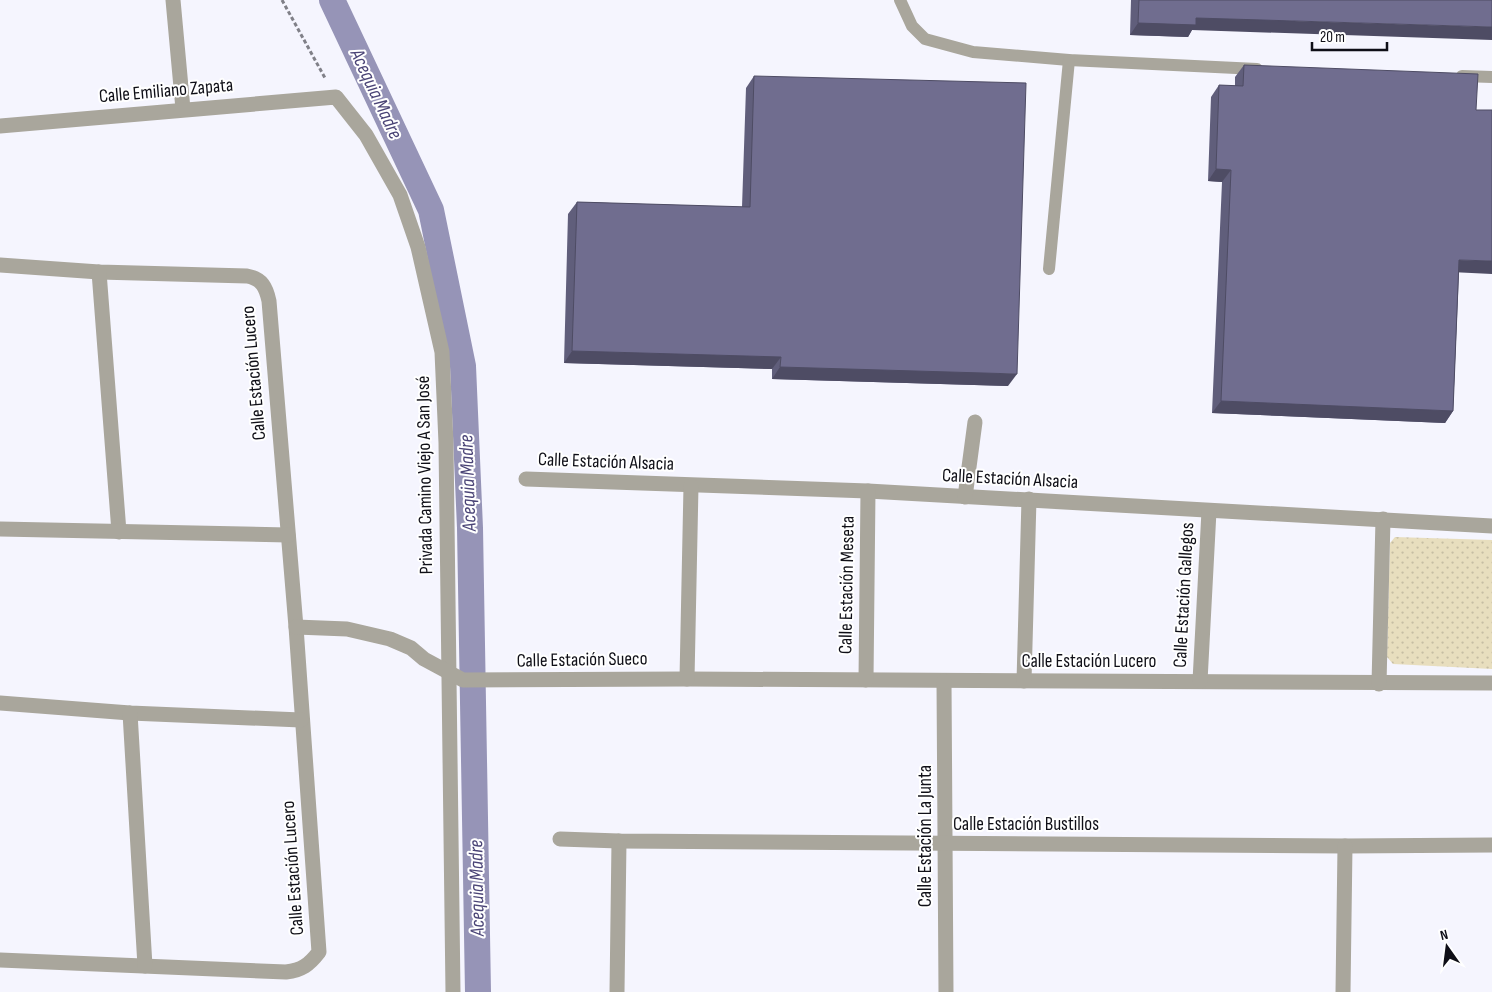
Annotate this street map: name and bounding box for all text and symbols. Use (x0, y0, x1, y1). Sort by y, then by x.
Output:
scale bar (1312, 20, 1387, 52)
text: 20 m (1320, 28, 1345, 47)
water label: Acequia Madre (344, 44, 407, 143)
street label: Calle Emiliano Zapata (98, 74, 234, 108)
street label: Calle Estación Lucero (237, 305, 271, 441)
street label: Privada Camino Viejo A San José (412, 375, 438, 575)
water label: Acequia Madre (454, 434, 482, 533)
street label: Calle Estación Alsacia (538, 448, 674, 476)
street label: Calle Estación Alsacia (941, 464, 1079, 494)
street label: Calle Estación Meseta (834, 516, 860, 654)
street label: Calle Estación Gallegos (1169, 522, 1199, 668)
street label: Calle Estación Sueco (516, 647, 648, 673)
street label: Calle Estación Lucero (1022, 650, 1156, 673)
street label: Calle Estación La Junta (914, 765, 937, 907)
street label: Calle Estación Lucero (277, 800, 309, 936)
street label: Calle Estación Bustillos (953, 813, 1099, 836)
water label: Acequia Madre (464, 839, 490, 937)
north arrow (1422, 922, 1472, 972)
text: N (1438, 926, 1450, 944)

